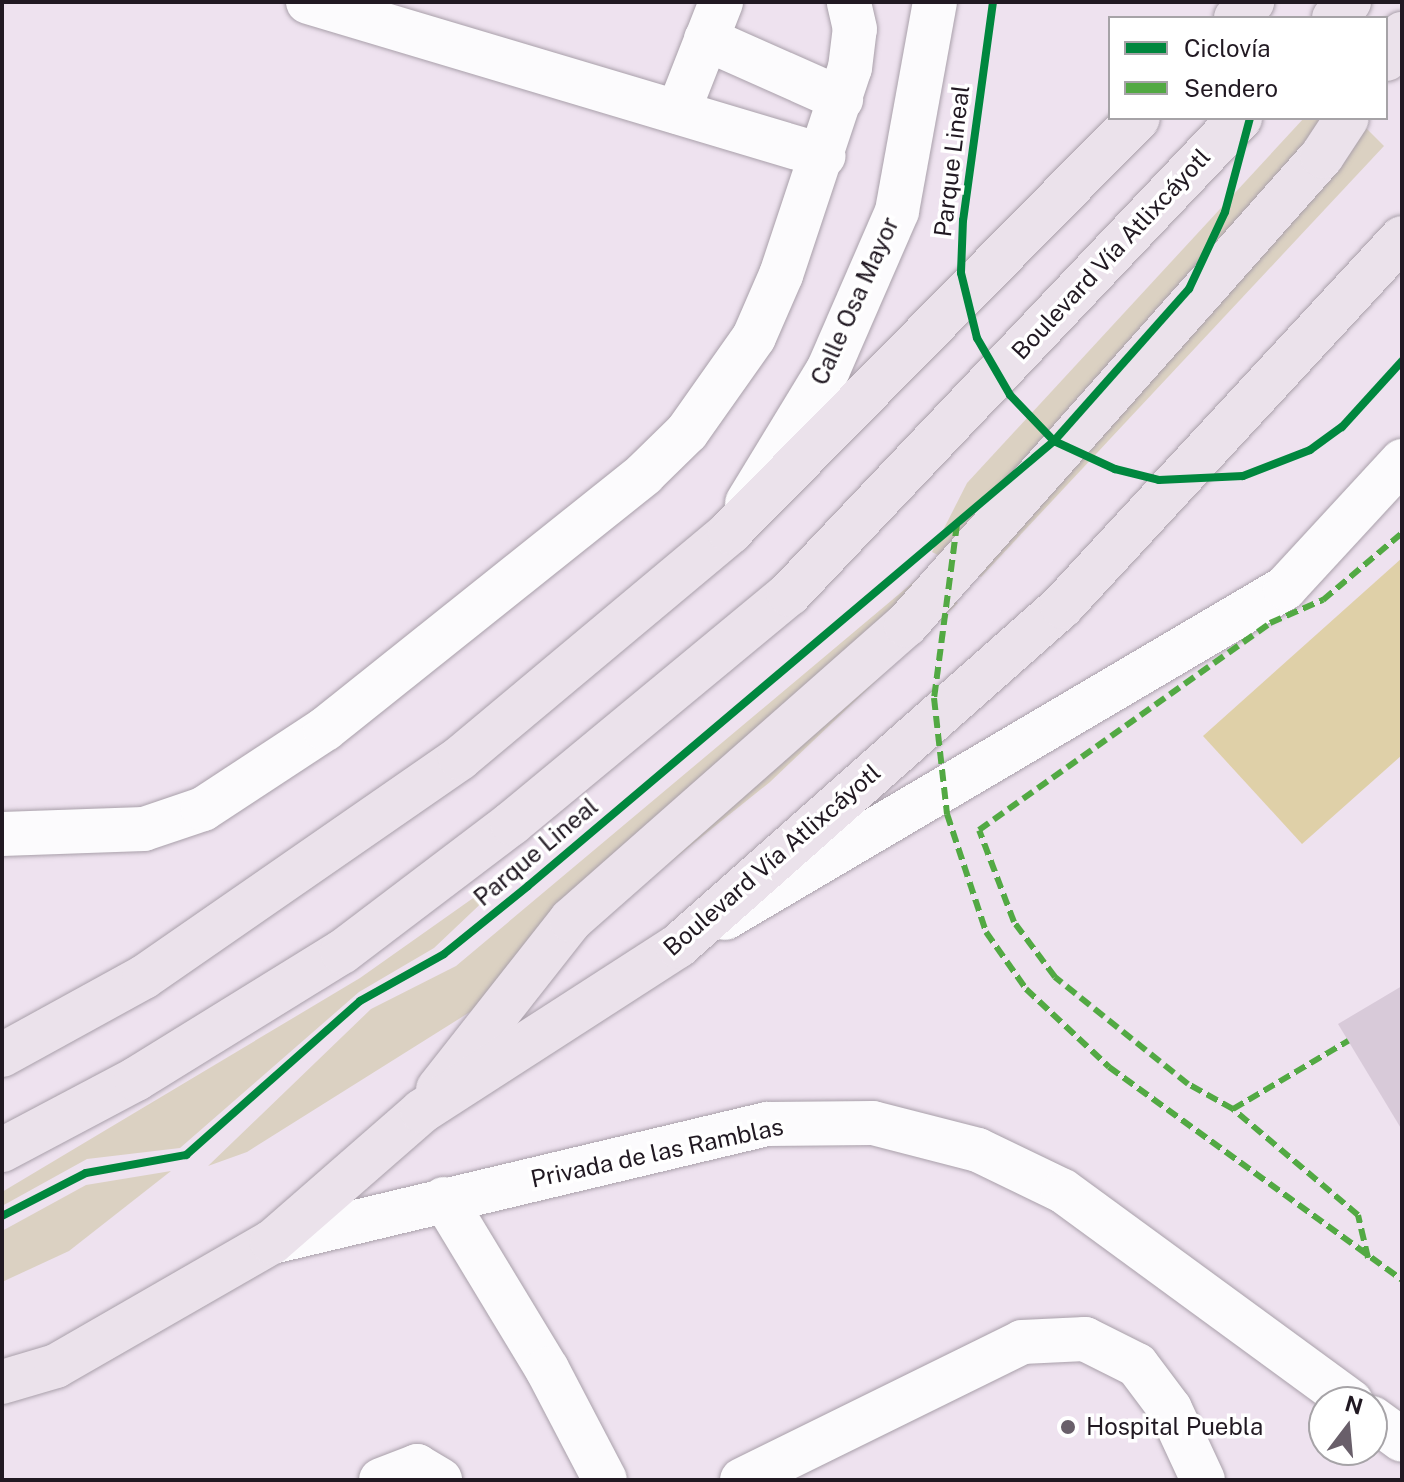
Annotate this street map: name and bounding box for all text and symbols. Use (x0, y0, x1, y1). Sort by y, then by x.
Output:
legend (1108, 16, 1388, 120)
text: Ciclovía (1184, 34, 1271, 62)
text: Sendero (1184, 74, 1278, 102)
street label: Parque Lineal (928, 83, 976, 239)
street label: Boulevard Vía Atlixcáyotl (1006, 142, 1216, 366)
street label: Calle Osa Mayor (805, 212, 905, 390)
street label: Boulevard Vía Atlixcáyotl (658, 758, 886, 962)
street label: Parque Lineal (468, 792, 604, 912)
street label: Privada de las Ramblas (528, 1112, 786, 1194)
north arrow (1308, 1386, 1388, 1466)
text: N (1342, 1390, 1366, 1420)
place label: Hospital Puebla (1086, 1413, 1263, 1441)
marker: Hospital Puebla (1057, 1416, 1079, 1438)

